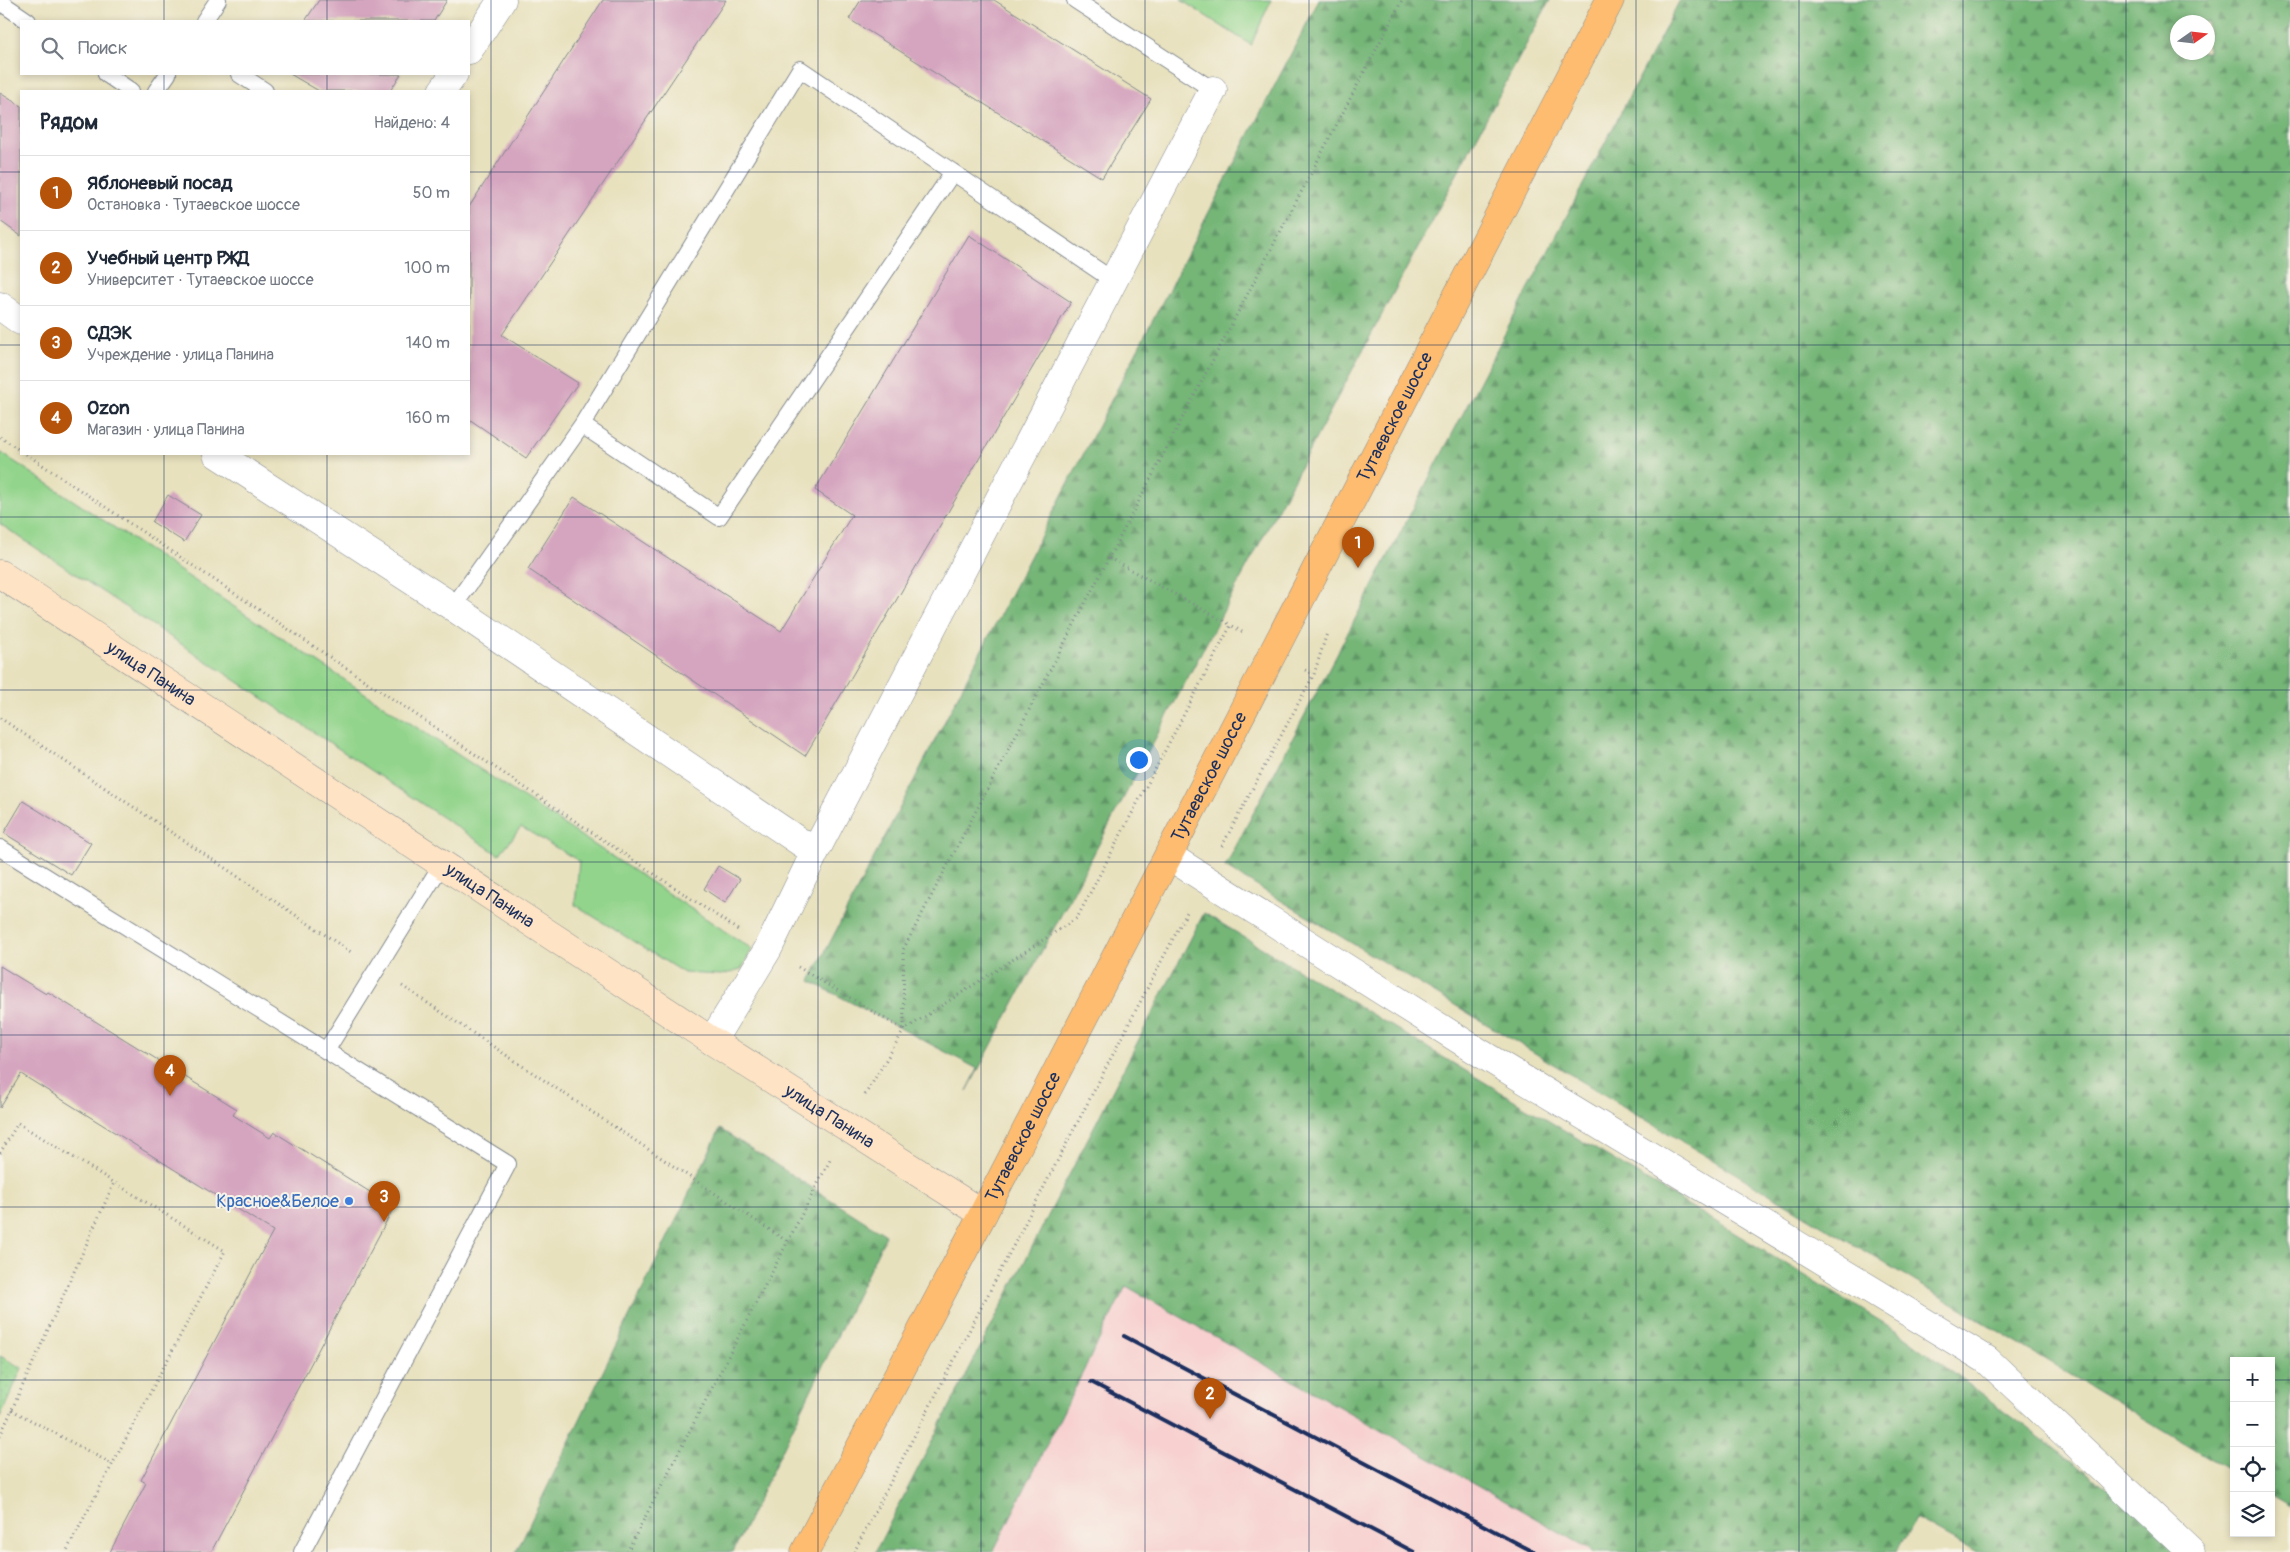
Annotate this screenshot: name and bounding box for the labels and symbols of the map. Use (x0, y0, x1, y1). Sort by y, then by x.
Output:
north arrow (2170, 15, 2215, 60)
street label: Тутаевское шоссе (1352, 348, 1438, 486)
pin: 1 (1342, 527, 1374, 568)
street label: улица Панина (101, 635, 200, 711)
street label: Тутаевское шоссе (1166, 708, 1252, 846)
your location (1126, 747, 1152, 773)
street label: улица Панина (440, 857, 539, 933)
pin: 4 (154, 1055, 186, 1096)
street label: Тутаевское шоссе (980, 1068, 1066, 1206)
street label: улица Панина (779, 1078, 879, 1153)
pin: 3 (368, 1181, 400, 1222)
place label: Красное&Белое (216, 1190, 339, 1213)
marker: Красное&Белое (343, 1195, 355, 1207)
pin: 2 (1194, 1378, 1226, 1419)

